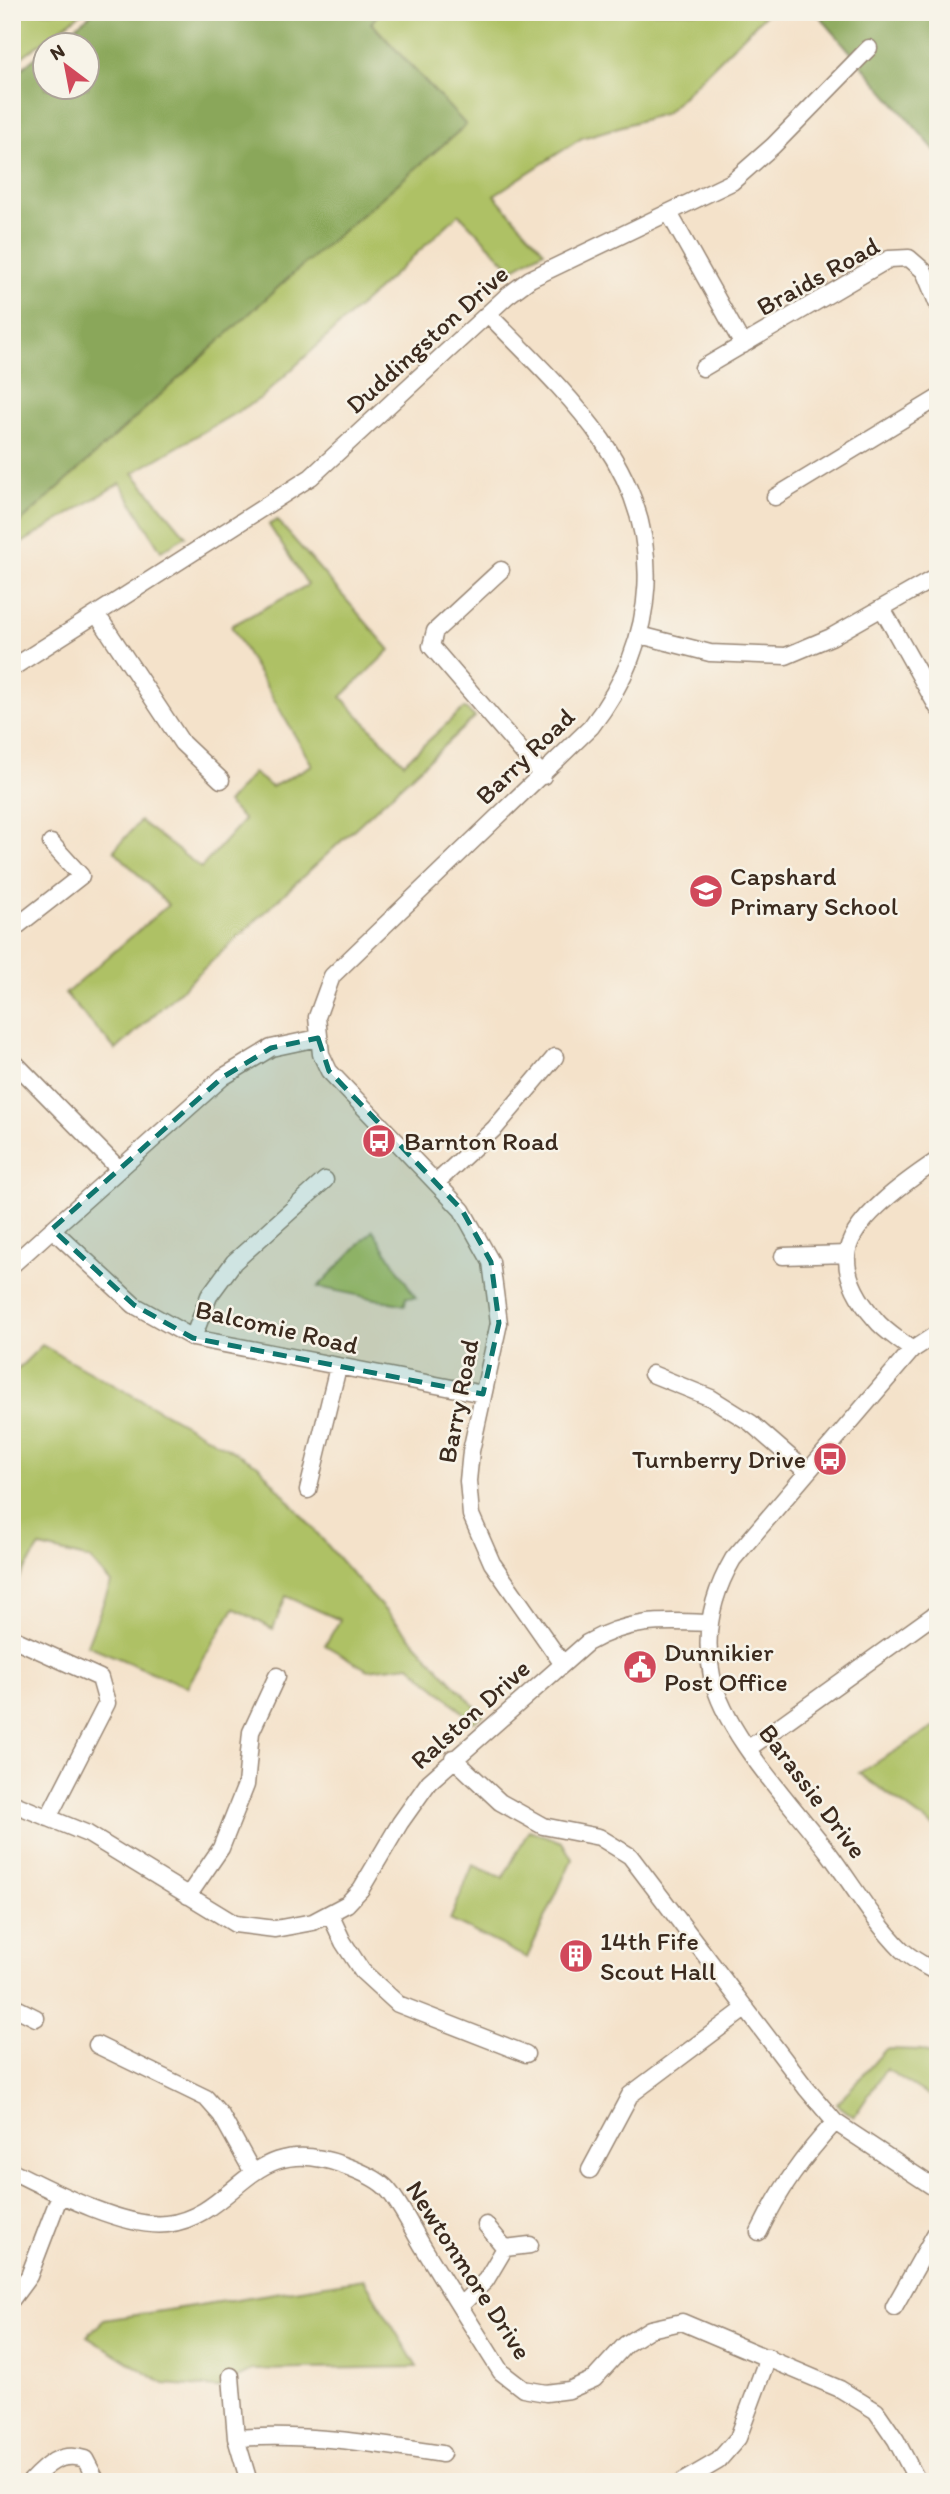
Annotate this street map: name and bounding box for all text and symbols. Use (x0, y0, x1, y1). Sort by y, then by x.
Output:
north arrow (32, 32, 102, 102)
text: N (46, 39, 69, 65)
street label: Braids Road (751, 229, 886, 323)
street label: Duddingston Drive (339, 258, 515, 420)
street label: Barry Road (469, 700, 582, 811)
place label: Capshard Primary School (730, 860, 898, 922)
school or university icon: Capshard Primary School (687, 872, 725, 910)
bus stop icon: Barnton Road (360, 1122, 398, 1160)
place label: Barnton Road (404, 1125, 559, 1157)
street label: Balcomie Road (192, 1293, 362, 1361)
street label: Barry Road (430, 1336, 486, 1466)
bus stop icon: Turnberry Drive (811, 1440, 849, 1478)
place label: Turnberry Drive (632, 1443, 806, 1475)
place label: Dunnikier Post Office (664, 1636, 788, 1698)
public building icon: Dunnikier Post Office (621, 1648, 659, 1686)
street label: Ralston Drive (404, 1652, 536, 1776)
street label: Barassie Drive (752, 1717, 874, 1865)
place label: 14th Fife Scout Hall (600, 1925, 716, 1987)
building icon: 14th Fife Scout Hall (557, 1937, 595, 1975)
street label: Newtonmore Drive (399, 2174, 539, 2366)

